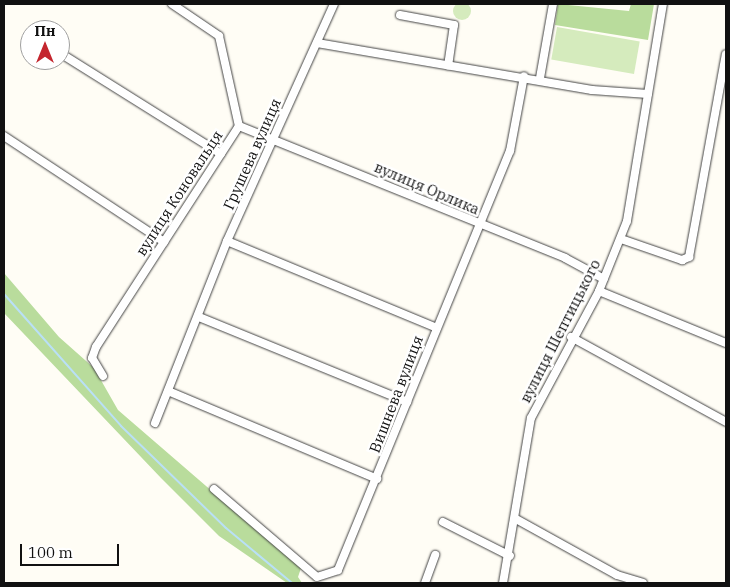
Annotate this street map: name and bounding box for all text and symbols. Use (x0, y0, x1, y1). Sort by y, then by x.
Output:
north arrow (20, 20, 70, 70)
text: Пн (35, 22, 55, 40)
street label: Грушева вулиця (219, 96, 285, 212)
street label: вулиця Коновальця (132, 127, 226, 259)
street label: вулиця Орлика (372, 158, 482, 218)
street label: вулиця Шептицького (516, 256, 604, 406)
street label: Вишнева вулиця (365, 333, 427, 455)
scale bar (22, 534, 121, 566)
text: 100 m (28, 543, 73, 562)

